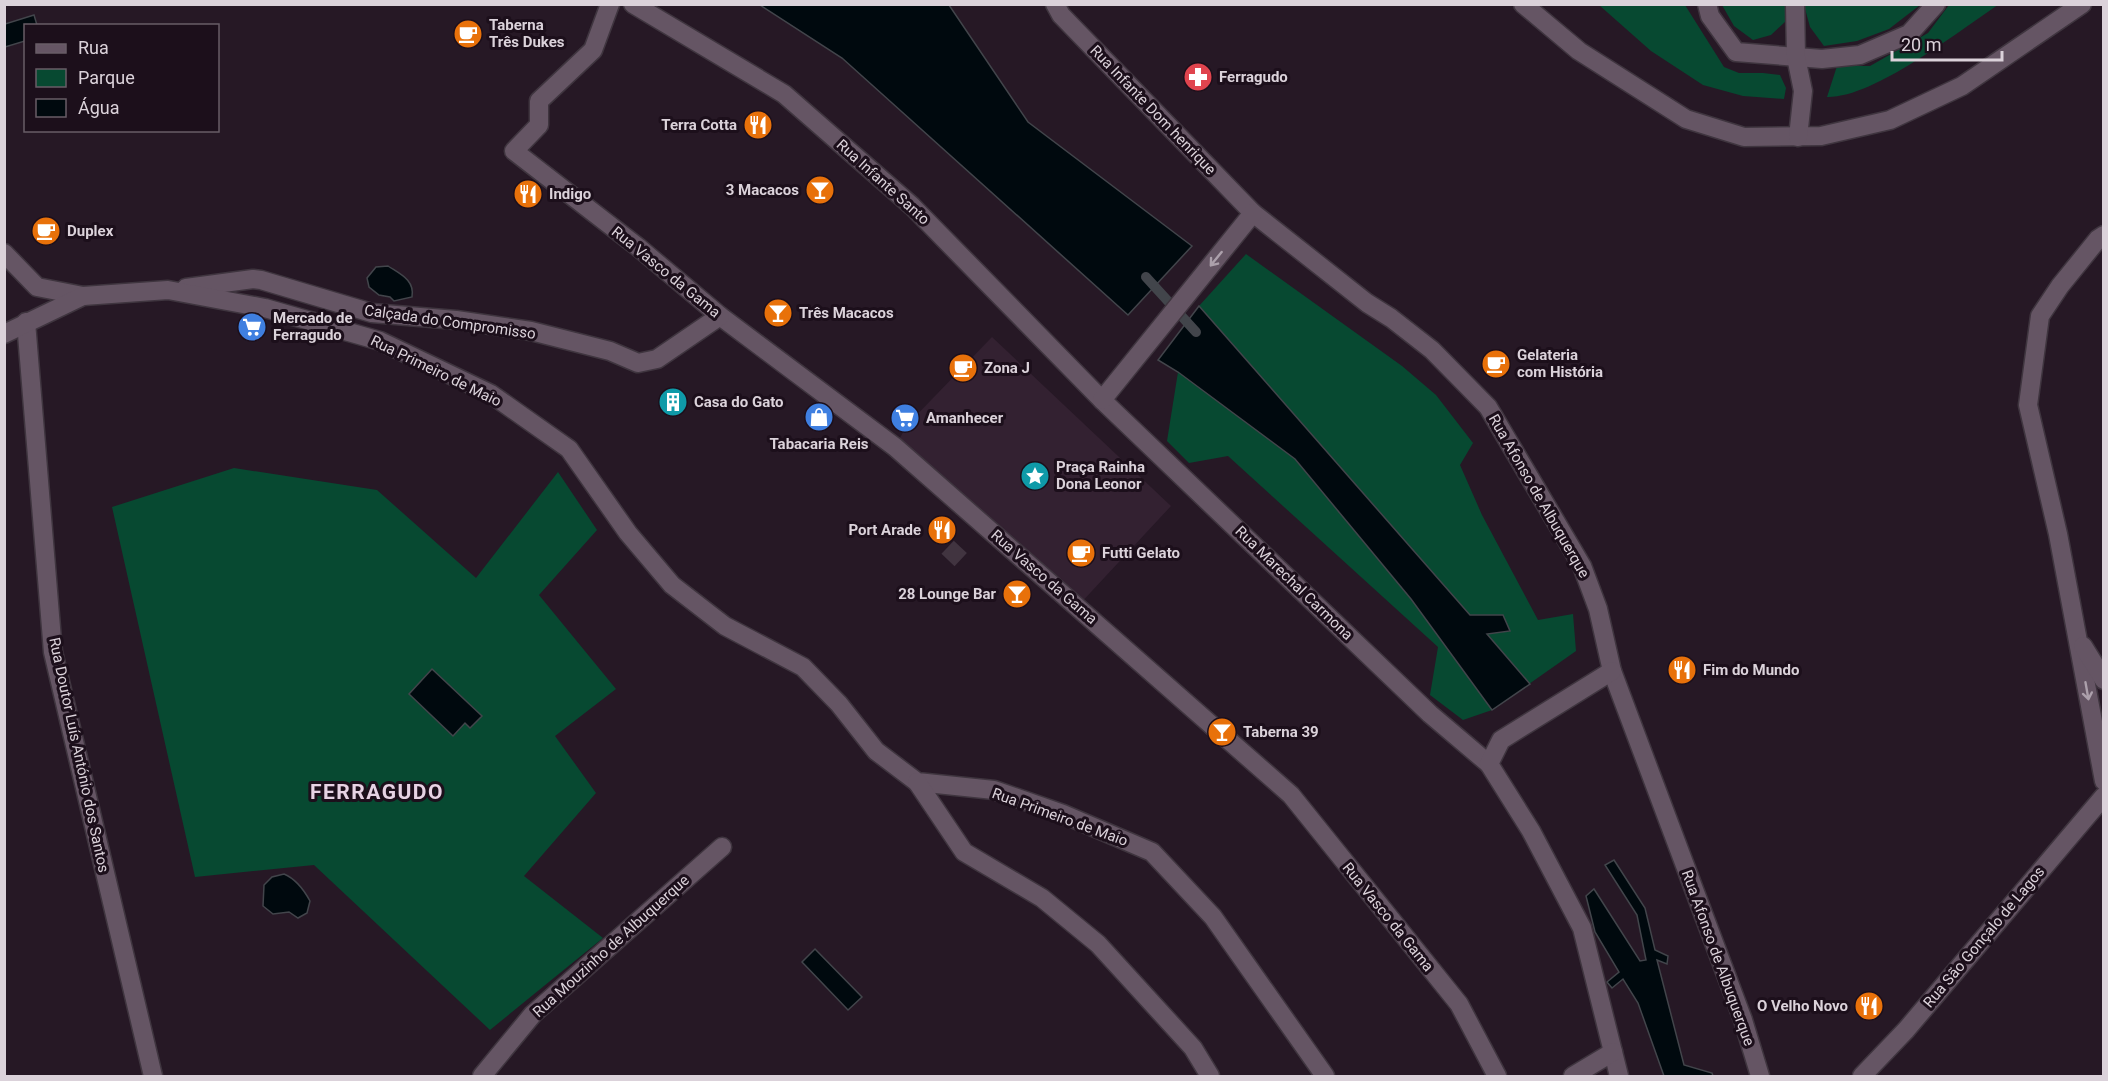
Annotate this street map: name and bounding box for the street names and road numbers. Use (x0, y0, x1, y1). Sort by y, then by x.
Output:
street label: Rua Infante Dom henrique (1086, 41, 1220, 179)
street label: Rua Infante Santo (833, 136, 933, 228)
street label: Rua Vasco da Gama (608, 223, 724, 321)
street label: Calçada do Compromisso (363, 301, 537, 343)
street label: Rua Primeiro de Maio (368, 332, 504, 410)
street label: Rua Afonso de Albuquerque (1485, 411, 1593, 581)
street label: Rua Marechal Carmona (1232, 522, 1356, 644)
street label: Rua Vasco da Gama (987, 526, 1101, 628)
street label: Rua Doutor Luís António dos Santos (45, 636, 113, 874)
street label: Rua Primeiro de Maio (990, 784, 1130, 850)
street label: Rua Vasco da Gama (1339, 859, 1437, 975)
street label: Rua São Gonçalo de Lagos (1920, 863, 2048, 1011)
street label: Rua Afonso de Albuquerque (1678, 868, 1758, 1048)
street label: Rua Mouzinho de Albuquerque (529, 871, 693, 1021)

